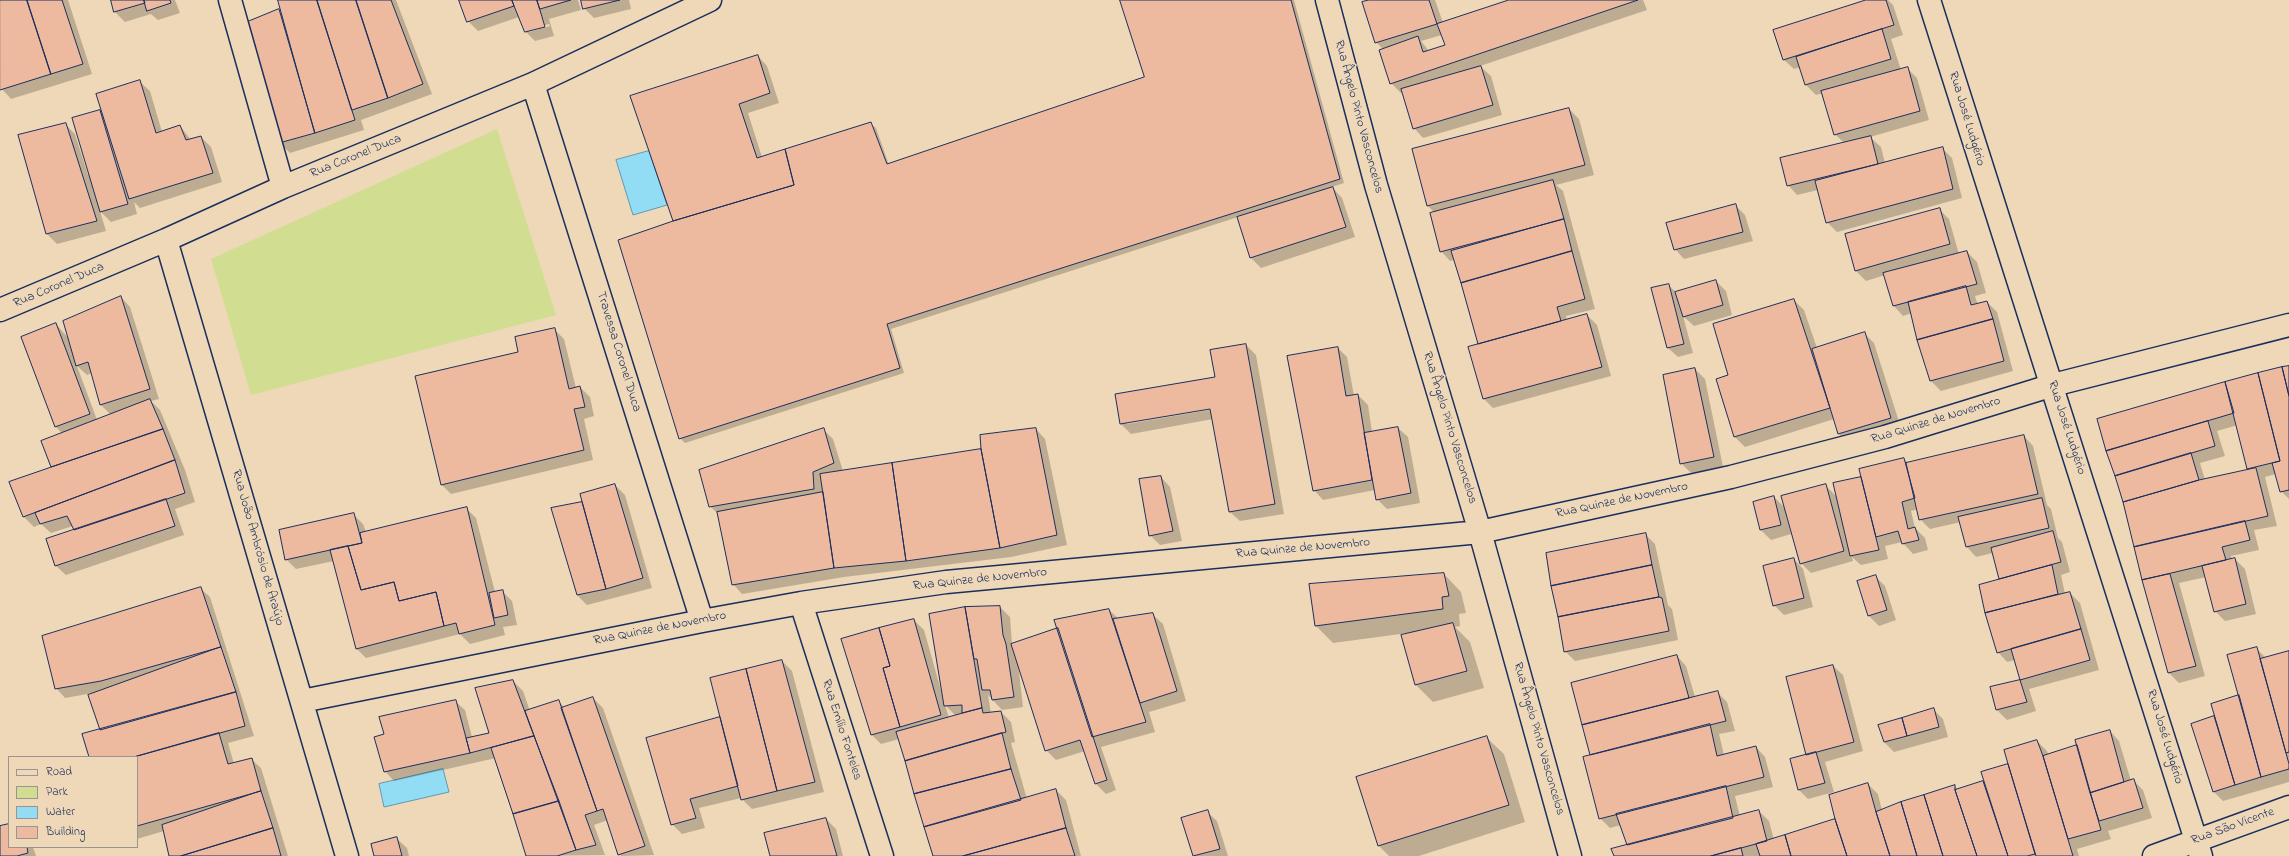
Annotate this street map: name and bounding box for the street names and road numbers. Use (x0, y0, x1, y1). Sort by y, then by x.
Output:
street label: Rua Ângelo Pinto Vasconcelos (1330, 39, 1386, 195)
street label: Rua José Ludgério (1944, 70, 1988, 168)
street label: Rua Coronel Duca (308, 132, 404, 182)
street label: Rua Coronel Duca (11, 260, 107, 312)
street label: Travessa Coronel Duca (592, 290, 644, 414)
street label: Rua Ângelo Pinto Vasconcelos (1418, 350, 1480, 506)
street label: Rua José Ludgério (2043, 379, 2089, 477)
street label: Rua Quinze de Novembro (1869, 394, 2003, 448)
street label: Rua João Ambrósio de Araújo (227, 468, 287, 628)
street label: Rua Quinze de Novembro (1554, 479, 1690, 523)
street label: Rua Quinze de Novembro (1235, 535, 1371, 563)
street label: Rua Quinze de Novembro (912, 565, 1048, 595)
street label: Rua Quinze de Novembro (592, 608, 728, 650)
street label: Rua Ângelo Pinto Vasconcelos (1509, 661, 1567, 817)
street label: Rua Emílio Fonteles (817, 678, 865, 782)
street label: Rua José Ludgério (2142, 688, 2186, 786)
street label: Rua São Vicente (2189, 805, 2277, 849)

